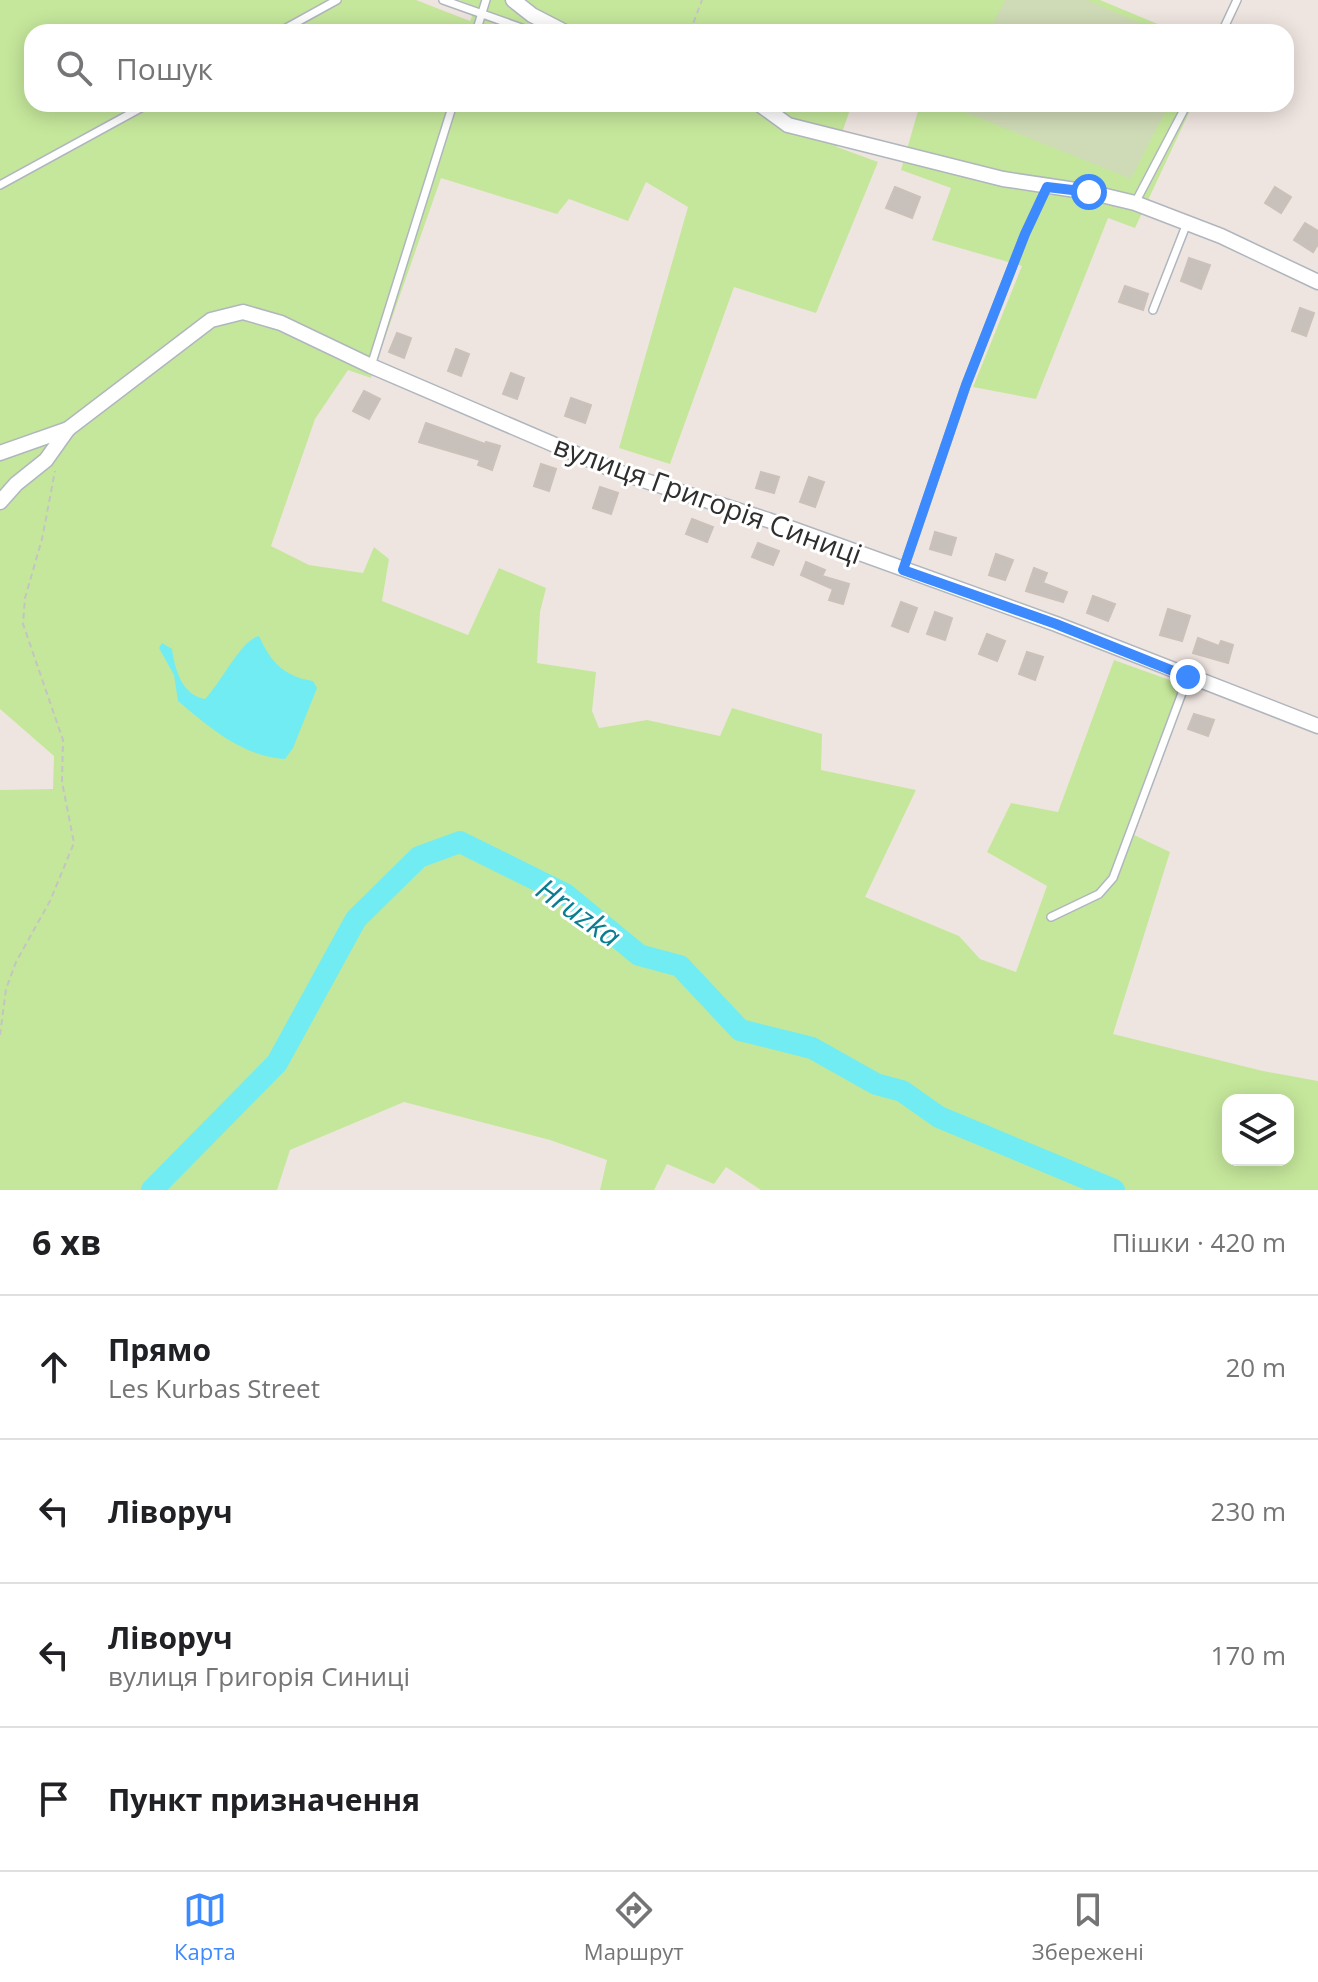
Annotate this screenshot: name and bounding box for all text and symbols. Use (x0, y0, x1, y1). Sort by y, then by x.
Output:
search box (24, 24, 1294, 112)
icon: search (52, 46, 96, 90)
text: Пошук (116, 48, 213, 89)
route start (1071, 174, 1107, 210)
street label: вулиця Григорія Синиці (549, 426, 867, 572)
route end (1170, 659, 1206, 695)
water label: Hruzka (529, 868, 629, 956)
map controls (1222, 1094, 1294, 1166)
button: layers (1222, 1094, 1294, 1166)
text: 6 хв (32, 1219, 101, 1265)
text: Пішки · 420 m (1112, 1224, 1286, 1260)
text: Прямо (108, 1329, 211, 1370)
icon: ahead (32, 1345, 76, 1389)
text: 20 m (1225, 1349, 1286, 1385)
text: Les Kurbas Street (108, 1370, 320, 1406)
icon: left (32, 1489, 76, 1533)
text: Ліворуч (108, 1491, 233, 1532)
text: 230 m (1211, 1493, 1286, 1529)
text: Ліворуч (108, 1617, 233, 1658)
icon: left (32, 1633, 76, 1677)
text: 170 m (1211, 1637, 1286, 1673)
text: вулиця Григорія Синиці (108, 1658, 410, 1694)
icon: arrive (32, 1777, 76, 1821)
text: Пункт призначення (108, 1779, 420, 1820)
tab: Карта (174, 1888, 236, 1966)
tab: Маршрут (584, 1888, 684, 1966)
tab: Збережені (1032, 1888, 1144, 1966)

